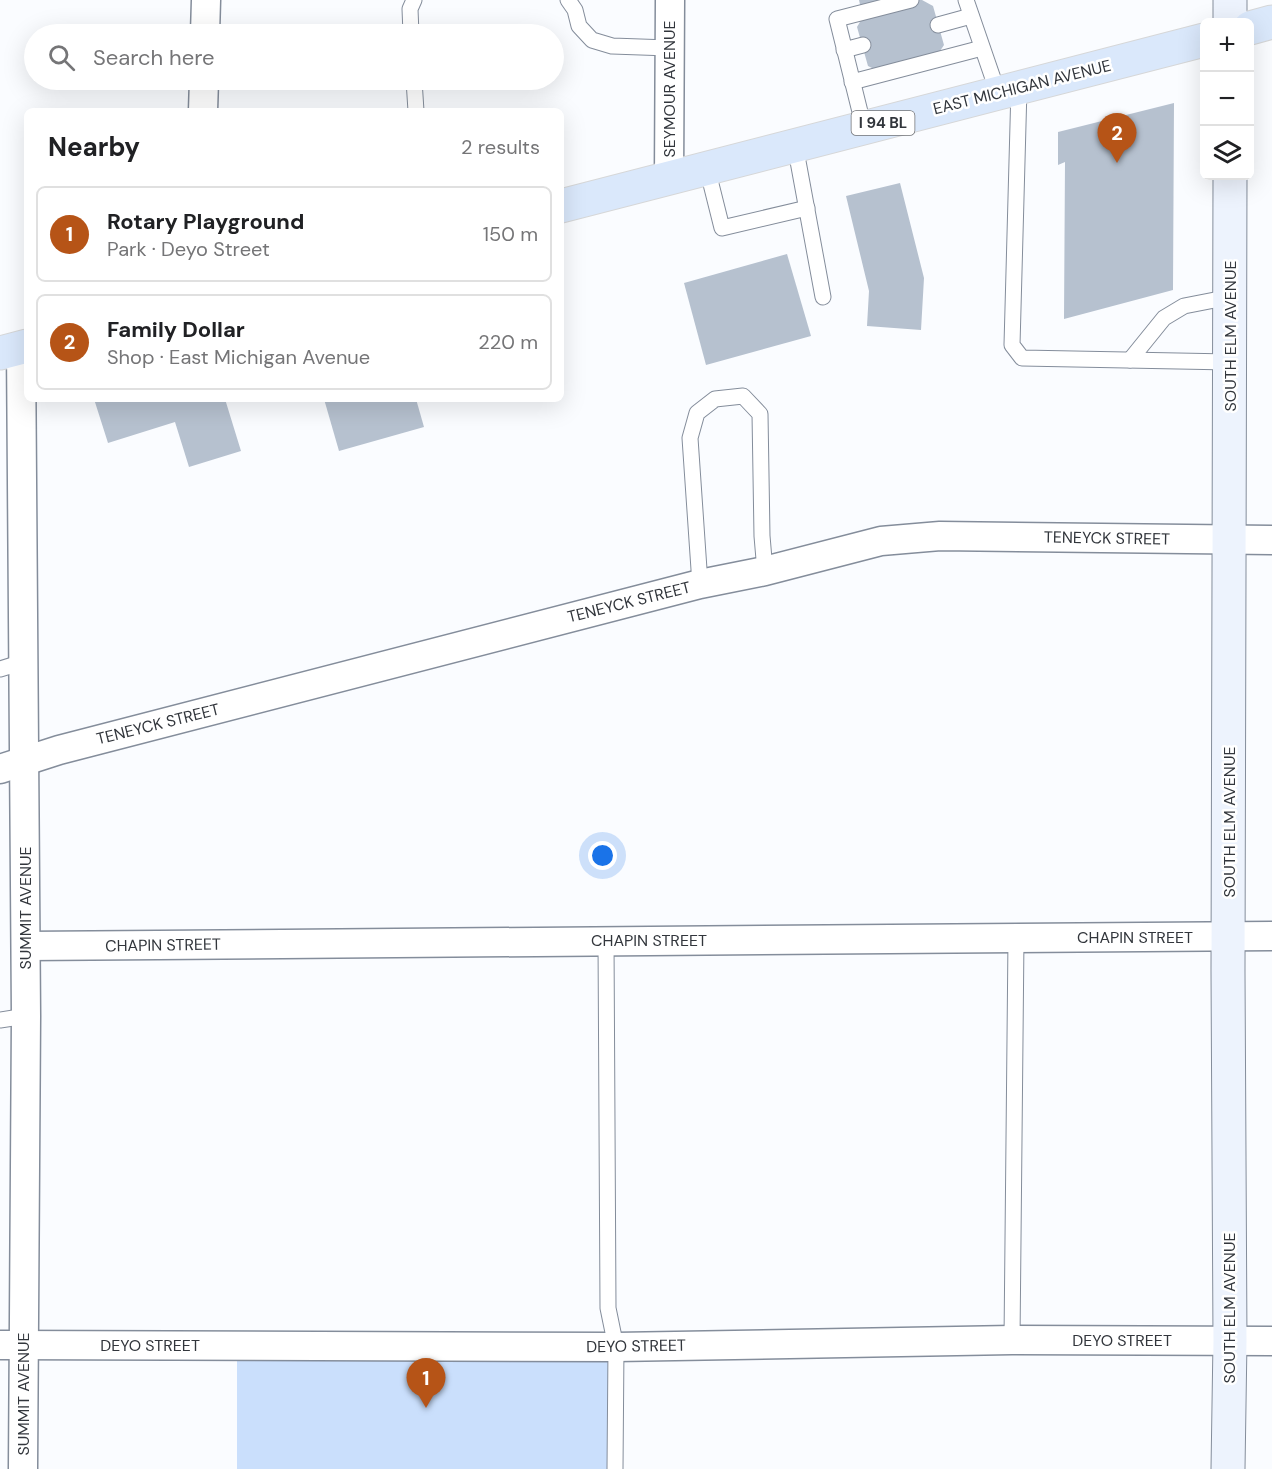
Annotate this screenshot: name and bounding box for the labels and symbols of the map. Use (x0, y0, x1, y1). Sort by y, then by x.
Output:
street label: SEYMOUR AVENUE (659, 20, 680, 158)
street label: EAST MICHIGAN AVENUE (931, 55, 1113, 119)
road number: I 94 BL (852, 111, 914, 135)
pin: 2 (1098, 114, 1136, 163)
street label: SOUTH ELM AVENUE (1220, 261, 1241, 411)
street label: TENEYCK STREET (1044, 526, 1170, 550)
street label: TENEYCK STREET (565, 577, 693, 627)
street label: TENEYCK STREET (94, 699, 222, 749)
street label: SOUTH ELM AVENUE (1219, 747, 1240, 897)
your location (588, 841, 617, 870)
street label: SUMMIT AVENUE (15, 846, 36, 970)
street label: CHAPIN STREET (1077, 927, 1193, 948)
street label: CHAPIN STREET (591, 930, 707, 951)
street label: CHAPIN STREET (105, 933, 221, 957)
street label: SOUTH ELM AVENUE (1219, 1233, 1240, 1383)
street label: DEYO STREET (1072, 1330, 1172, 1351)
street label: SUMMIT AVENUE (13, 1332, 34, 1456)
street label: DEYO STREET (100, 1335, 200, 1356)
street label: DEYO STREET (586, 1335, 686, 1357)
pin: 1 (406, 1358, 446, 1408)

